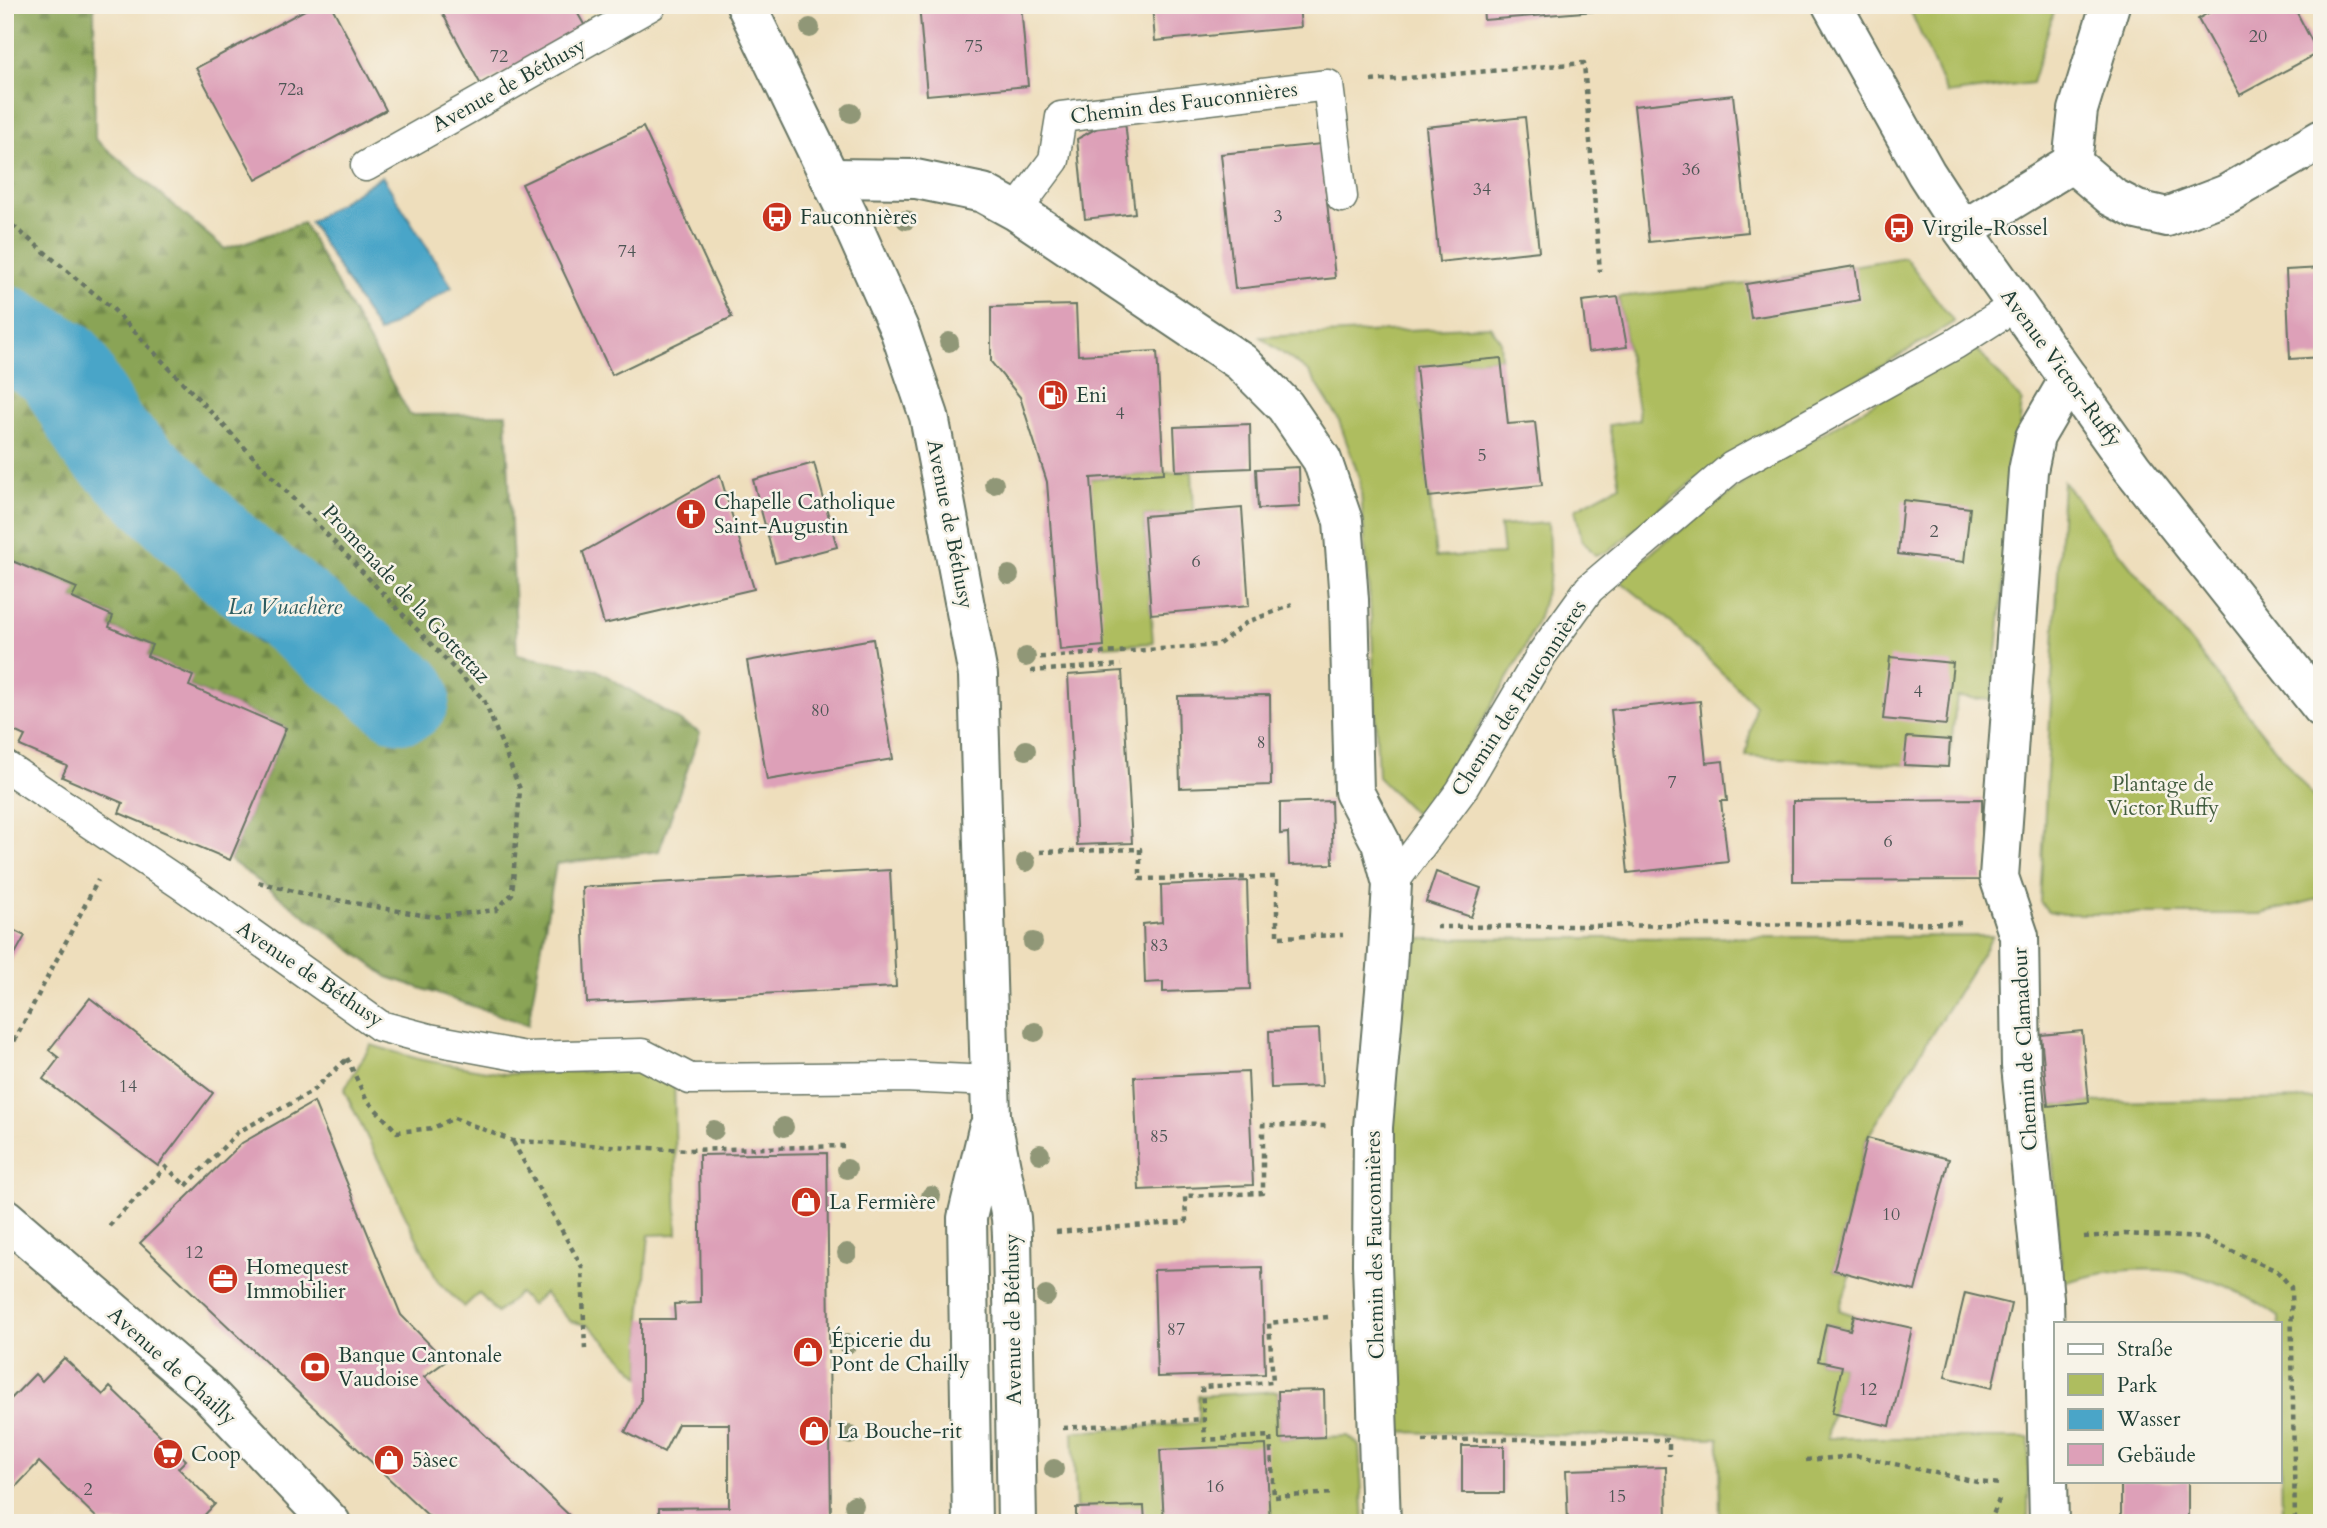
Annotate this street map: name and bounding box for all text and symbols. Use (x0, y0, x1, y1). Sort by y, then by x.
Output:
house number: 20 (2249, 24, 2267, 49)
street label: Avenue de Béthusy (427, 31, 591, 139)
house number: 75 (965, 34, 983, 59)
house number: 72 (490, 44, 508, 69)
street label: Chemin des Fauconnières (1069, 75, 1299, 131)
house number: 72a (278, 77, 304, 102)
house number: 36 (1682, 157, 1700, 182)
house number: 34 (1473, 177, 1491, 202)
bus stop icon: Fauconnières (760, 200, 794, 234)
place label: Fauconnières (800, 203, 917, 232)
house number: 3 (1273, 204, 1283, 229)
bus stop icon: Virgile-Rossel (1882, 211, 1916, 245)
place label: Virgile-Rossel (1922, 214, 2048, 243)
house number: 74 (618, 239, 636, 264)
street label: Avenue Victor-Ruffy (1994, 283, 2128, 453)
fuel station icon: Eni (1036, 378, 1070, 412)
place label: Eni (1076, 381, 1107, 410)
house number: 4 (1115, 401, 1125, 426)
street label: Avenue de Béthusy (919, 437, 981, 611)
house number: 5 (1477, 443, 1487, 468)
place label: Chapelle Catholique Saint-Augustin (714, 488, 895, 541)
church icon: Chapelle Catholique Saint-Augustin (674, 497, 708, 531)
street label: Promenade de la Gottettaz (315, 498, 497, 690)
house number: 2 (1929, 519, 1939, 544)
house number: 6 (1191, 549, 1201, 574)
water label: La Vuachère (228, 591, 342, 622)
street label: Chemin des Fauconnières (1445, 594, 1593, 802)
house number: 4 (1913, 679, 1923, 704)
house number: 80 (811, 698, 829, 723)
house number: 8 (1256, 730, 1266, 755)
house number: 7 (1667, 770, 1677, 795)
park label: Plantage de Victor Ruffy (2107, 770, 2219, 823)
house number: 6 (1883, 829, 1893, 854)
street label: Avenue de Béthusy (231, 914, 389, 1034)
house number: 83 (1150, 933, 1168, 958)
street label: Chemin de Clamadour (2005, 946, 2045, 1151)
house number: 14 (119, 1074, 137, 1099)
house number: 85 (1150, 1124, 1168, 1149)
street label: Chemin des Fauconnières (1359, 1130, 1391, 1360)
shop icon: La Fermière (789, 1185, 823, 1219)
place label: La Fermière (829, 1188, 936, 1217)
house number: 10 (1882, 1202, 1900, 1227)
street label: Avenue de Béthusy (997, 1233, 1029, 1405)
house number: 12 (185, 1240, 203, 1265)
place label: Homequest Immobilier (246, 1253, 349, 1306)
office icon: Homequest Immobilier (206, 1262, 240, 1296)
street label: Avenue de Chailly (101, 1300, 243, 1432)
house number: 87 (1167, 1317, 1185, 1342)
legend (2054, 1322, 2282, 1482)
place label: Épicerie du Pont de Chailly (831, 1326, 970, 1379)
shop icon: Épicerie du Pont de Chailly (791, 1335, 825, 1369)
text: Straße (2117, 1335, 2173, 1364)
place label: Banque Cantonale Vaudoise (338, 1341, 502, 1394)
bank icon: Banque Cantonale Vaudoise (298, 1350, 332, 1384)
text: Park (2117, 1371, 2158, 1400)
house number: 12 (1859, 1377, 1877, 1402)
text: Wasser (2116, 1405, 2181, 1434)
shop icon: La Bouche-rit (797, 1414, 831, 1448)
place label: La Bouche-rit (837, 1417, 962, 1446)
supermarket icon: Coop (151, 1437, 185, 1471)
place label: Coop (191, 1440, 241, 1469)
text: Gebäude (2117, 1441, 2196, 1470)
shop icon: 5àsec (372, 1443, 406, 1477)
place label: 5àsec (412, 1446, 458, 1475)
house number: 16 (1206, 1474, 1224, 1499)
house number: 2 (83, 1477, 93, 1502)
house number: 15 (1608, 1484, 1626, 1509)

